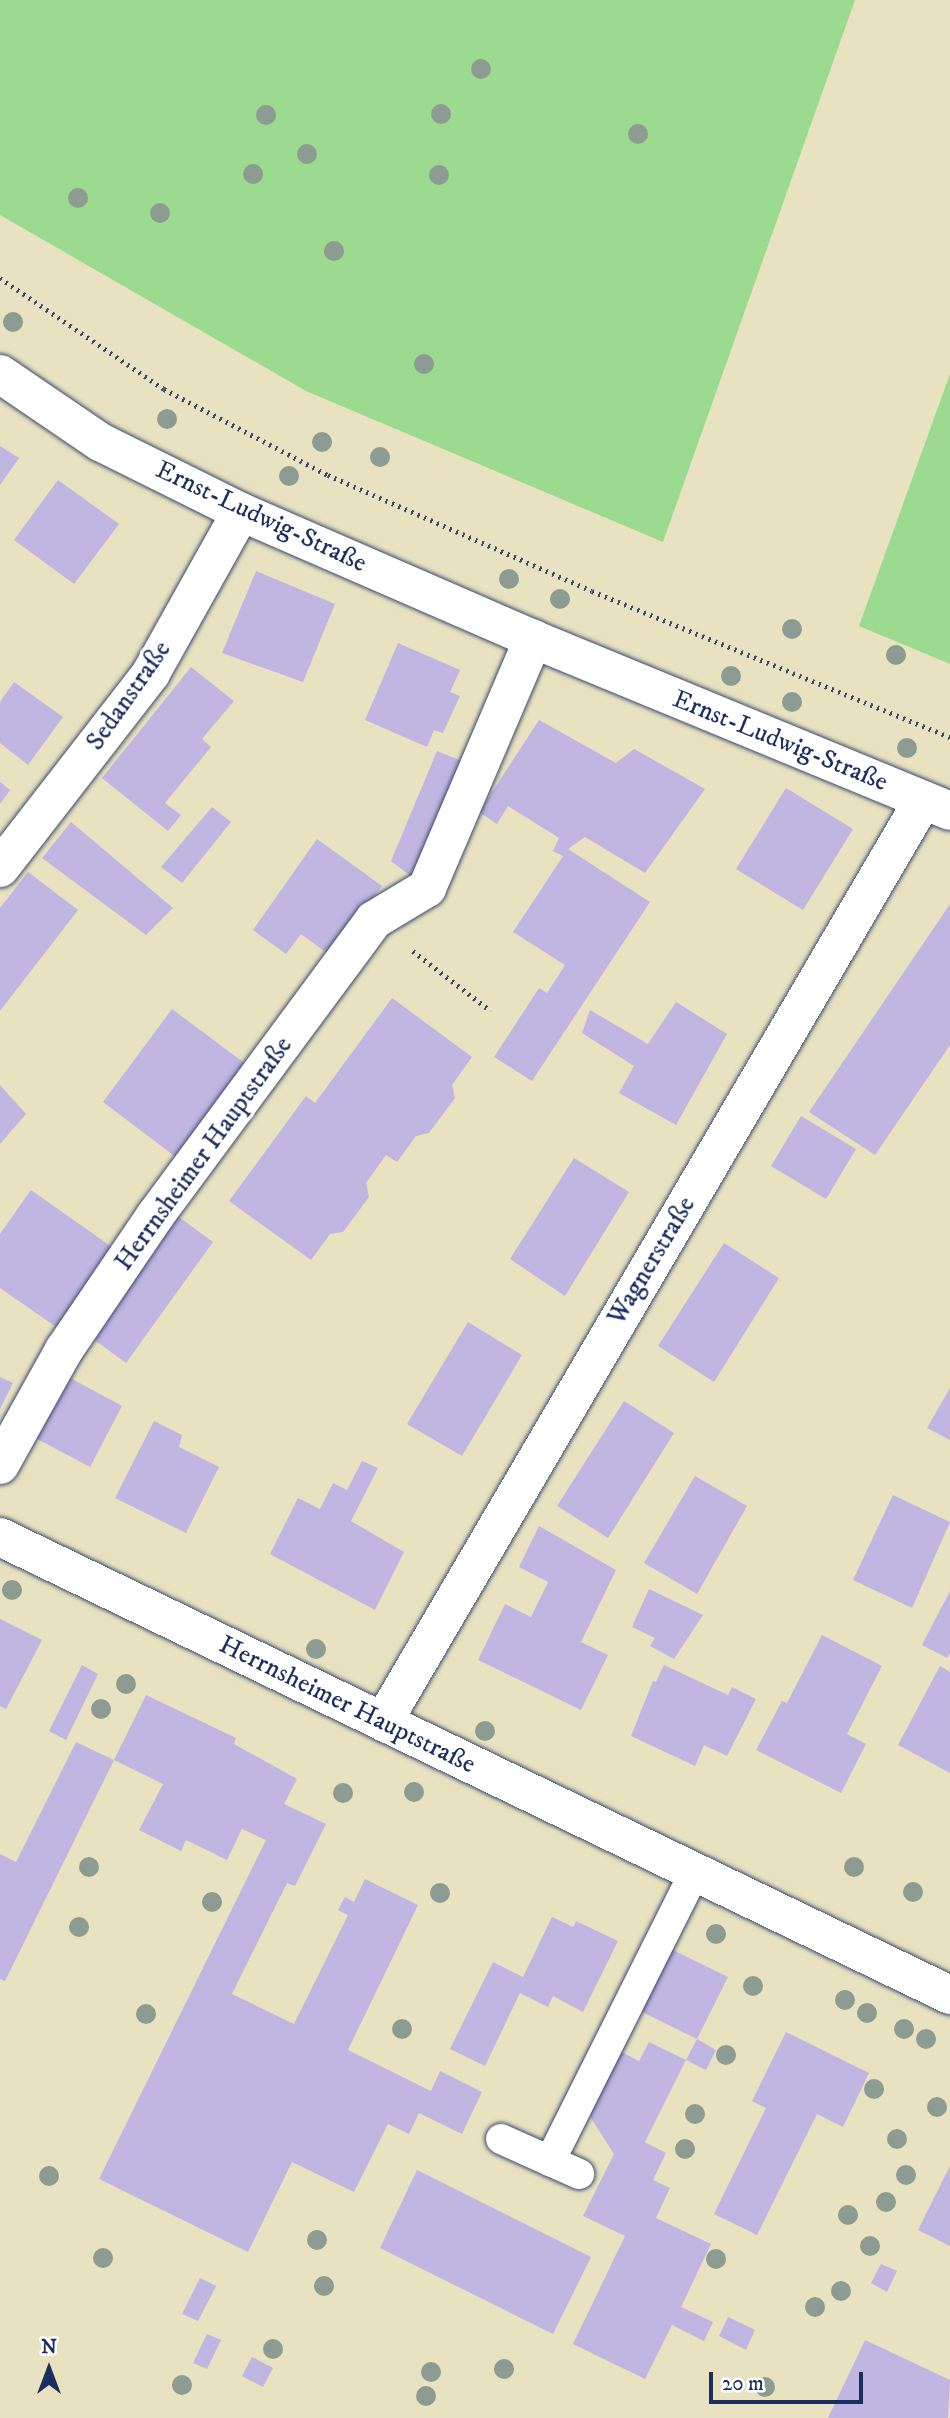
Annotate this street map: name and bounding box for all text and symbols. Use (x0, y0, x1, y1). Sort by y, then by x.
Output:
street label: Ernst-Ludwig-Straße (151, 454, 371, 580)
street label: Sedanstraße (80, 635, 178, 757)
street label: Ernst-Ludwig-Straße (668, 684, 892, 798)
street label: Herrnsheimer Hauptstraße (109, 1031, 299, 1277)
street label: Wagnerstraße (602, 1191, 702, 1331)
street label: Herrnsheimer Hauptstraße (214, 1629, 480, 1781)
north arrow (14, 2334, 84, 2404)
text: N (41, 2336, 57, 2359)
scale bar (712, 2358, 866, 2402)
text: 20 m (722, 2371, 764, 2397)

